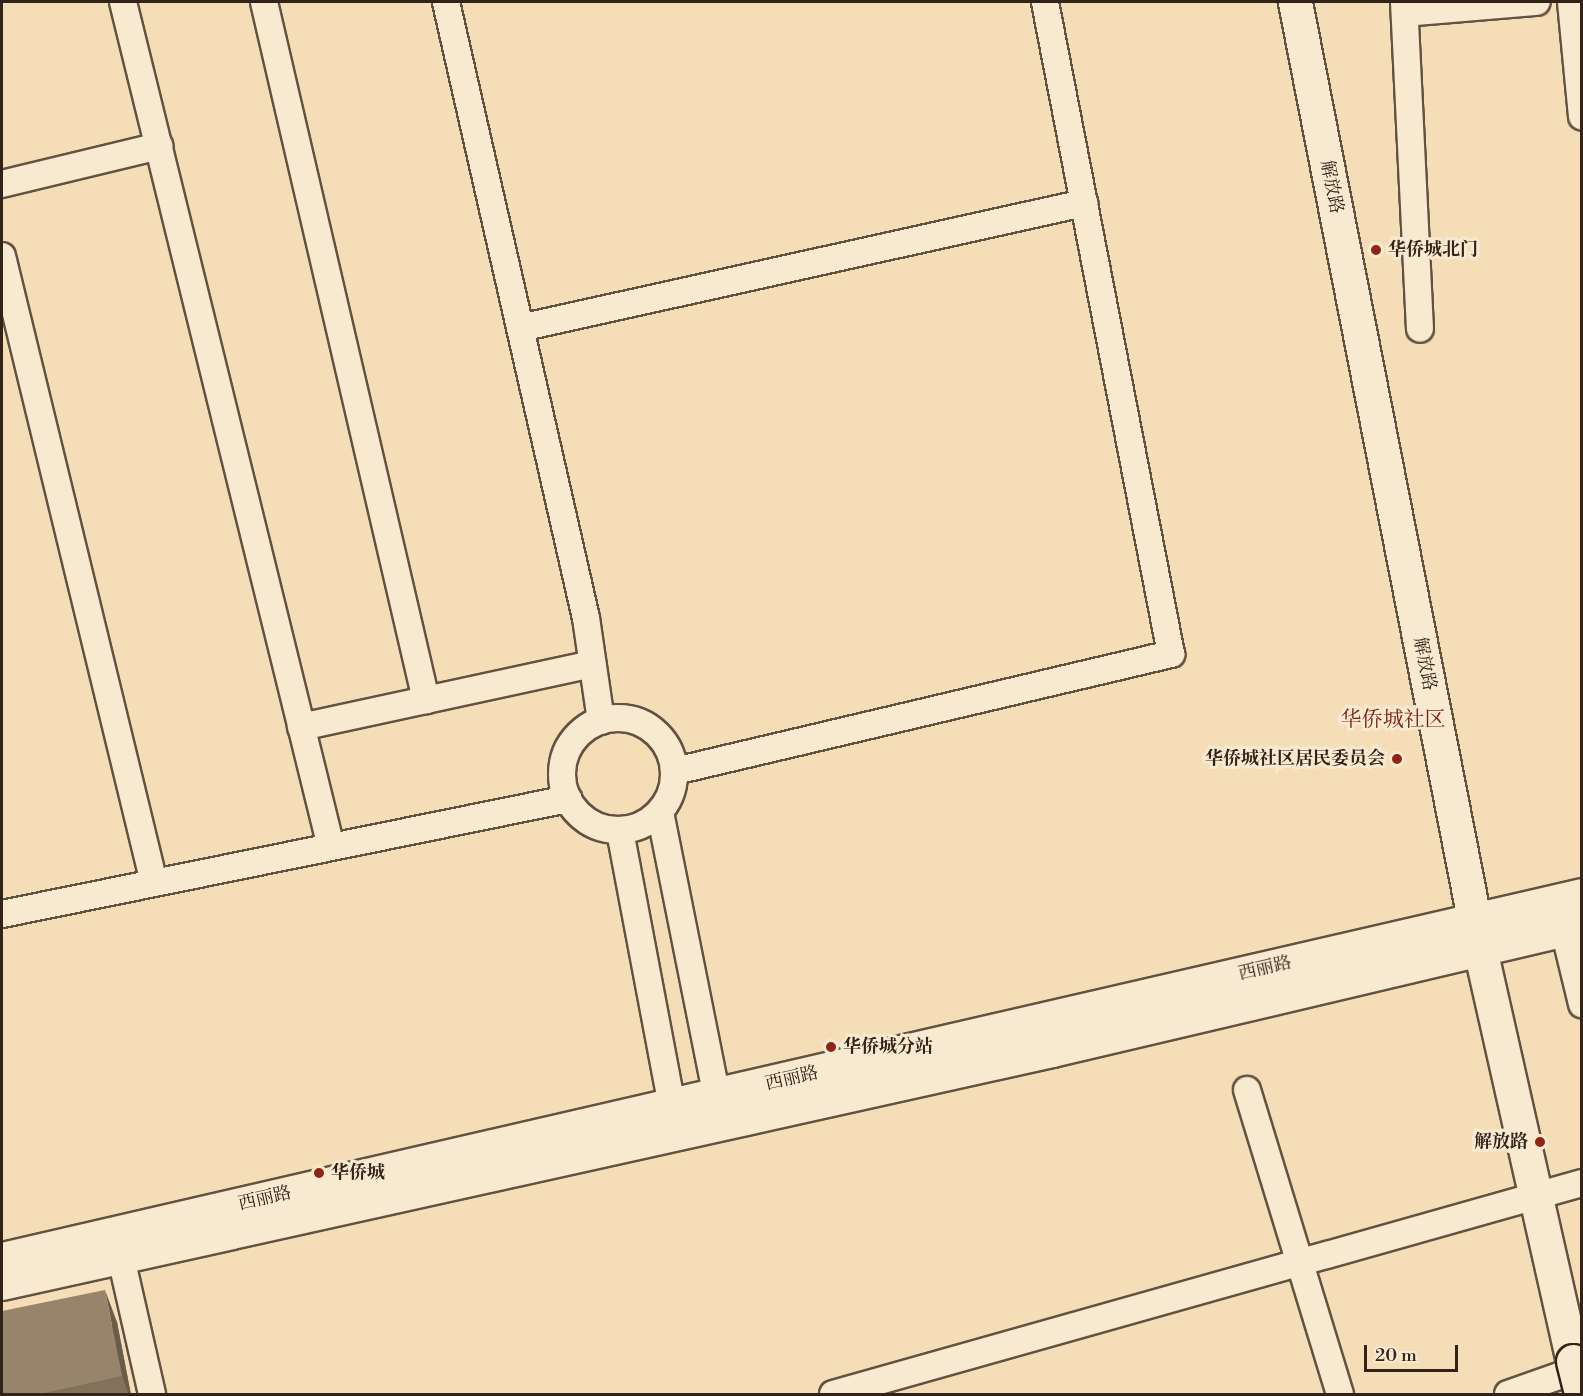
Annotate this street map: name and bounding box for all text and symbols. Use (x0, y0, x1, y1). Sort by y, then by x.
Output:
street label: 解放路 (1315, 158, 1347, 216)
place label: 华侨城北门 (1388, 239, 1478, 261)
marker: 华侨城北门 (1369, 243, 1383, 257)
street label: 解放路 (1408, 635, 1440, 693)
district label: 华侨城社区 (1341, 707, 1445, 733)
place label: 华侨城社区居民委员会 (1205, 748, 1385, 770)
marker: 华侨城社区居民委员会 (1390, 752, 1404, 766)
street label: 西丽路 (1236, 952, 1294, 986)
place label: 华侨城分站 (843, 1036, 933, 1058)
marker: 华侨城分站 (824, 1040, 838, 1054)
street label: 西丽路 (763, 1062, 821, 1096)
place label: 解放路 (1474, 1131, 1528, 1153)
marker: 解放路 (1533, 1135, 1547, 1149)
place label: 华侨城 (331, 1162, 385, 1184)
marker: 华侨城 (312, 1166, 326, 1180)
street label: 西丽路 (236, 1182, 294, 1216)
scale bar (1367, 1333, 1462, 1371)
text: 20 m (1375, 1344, 1417, 1367)

